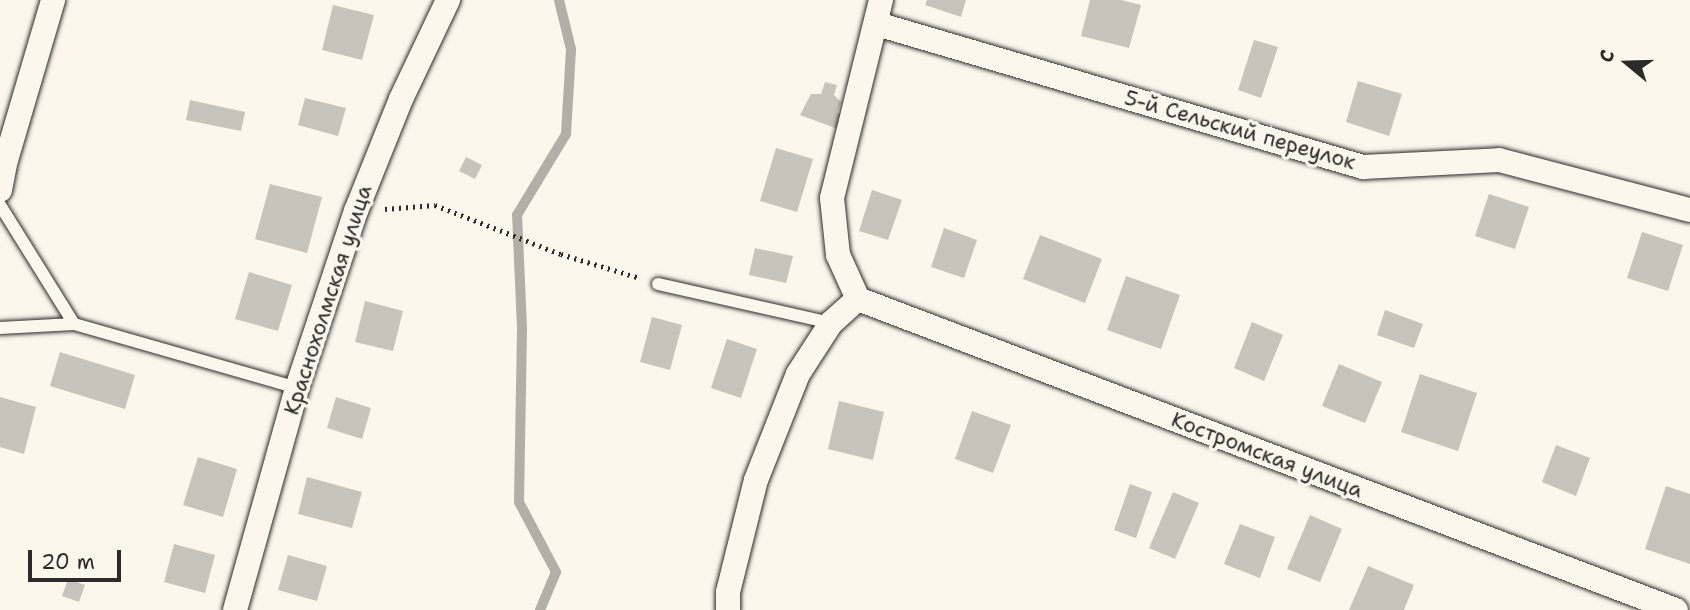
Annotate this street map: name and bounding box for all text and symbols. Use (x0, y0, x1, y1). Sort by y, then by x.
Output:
north arrow (1592, 28, 1662, 98)
text: С (1593, 46, 1620, 66)
street label: 5-й Сельский переулок (1122, 85, 1358, 175)
street label: Краснохолмская улица (279, 182, 377, 418)
street label: Костромская улица (1168, 407, 1366, 503)
scale bar (32, 536, 124, 580)
text: 20 m (41, 548, 95, 576)

